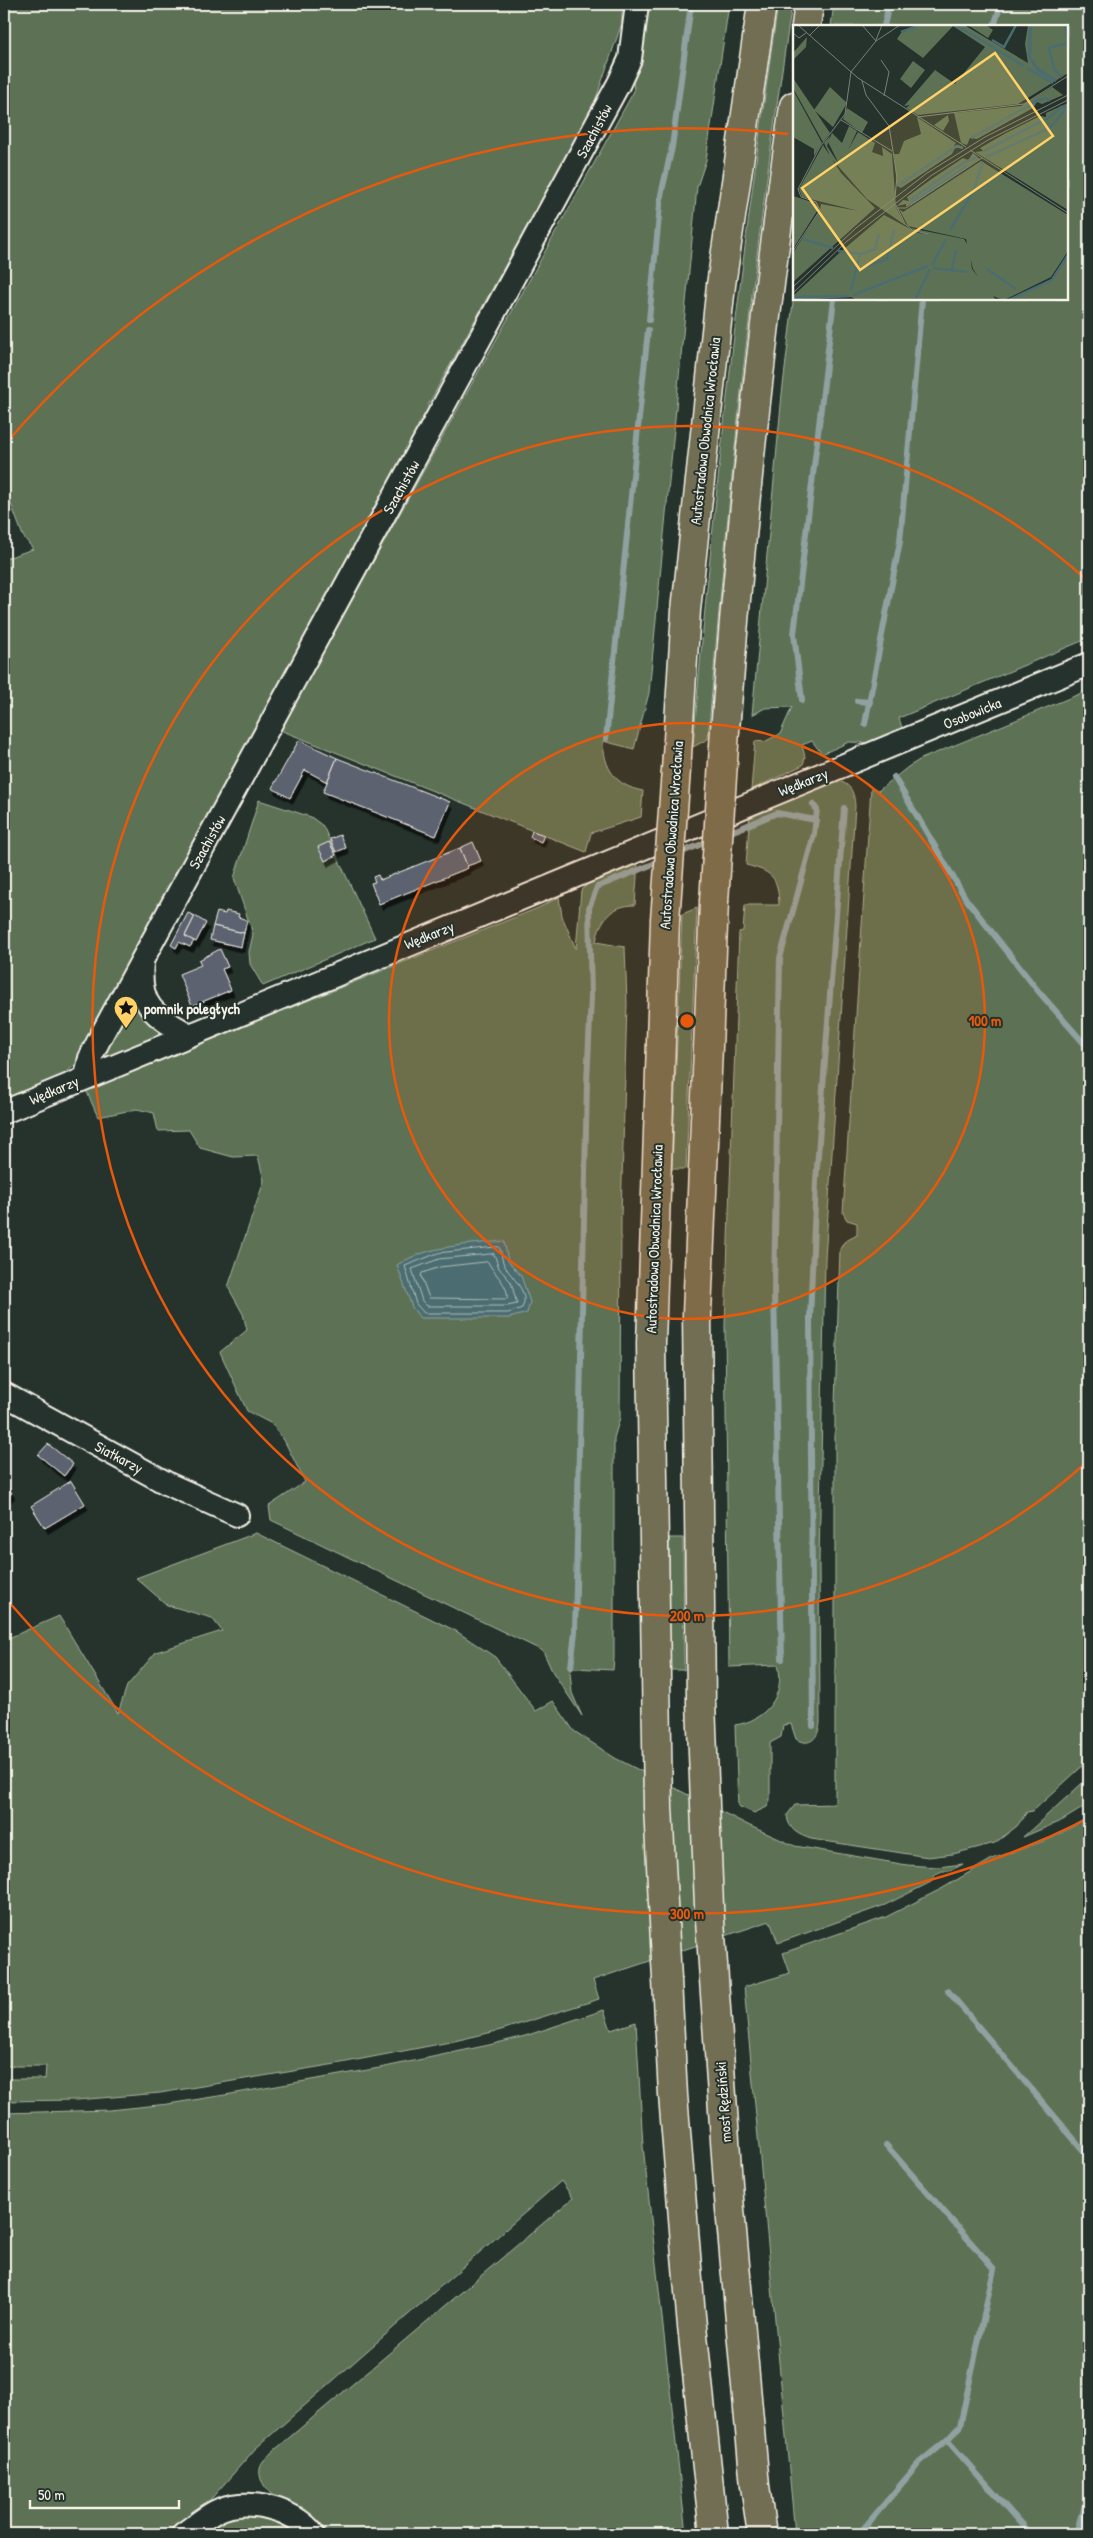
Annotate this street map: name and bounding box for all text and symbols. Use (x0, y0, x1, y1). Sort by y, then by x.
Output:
inset map (793, 25, 1068, 300)
street label: Szachistów (571, 100, 617, 162)
street label: Autostradowa Obwodnica Wrocławia (685, 336, 725, 526)
street label: Szachistów (378, 456, 424, 518)
street label: Osobowicka (940, 692, 1004, 734)
street label: Autostradowa Obwodnica Wrocławia (654, 740, 688, 930)
street label: Wędkarzy (775, 763, 831, 801)
street label: Szachistów (184, 811, 230, 873)
street label: Wędkarzy (401, 916, 457, 954)
place icon: pomnik poległych (113, 995, 139, 1029)
place label: pomnik poległych (144, 998, 240, 1020)
text: 100 m (969, 1010, 1001, 1031)
centre of rings (678, 1012, 696, 1030)
street label: Wędkarzy (26, 1070, 82, 1110)
street label: Autostradowa Obwodnica Wrocławia (640, 1144, 668, 1334)
street label: Siatkarzy (91, 1436, 147, 1478)
text: 200 m (670, 1605, 704, 1626)
text: 300 m (670, 1903, 704, 1924)
street label: most Rędziński (710, 2061, 736, 2143)
scale bar (30, 2478, 179, 2510)
text: 50 m (38, 2484, 65, 2505)

